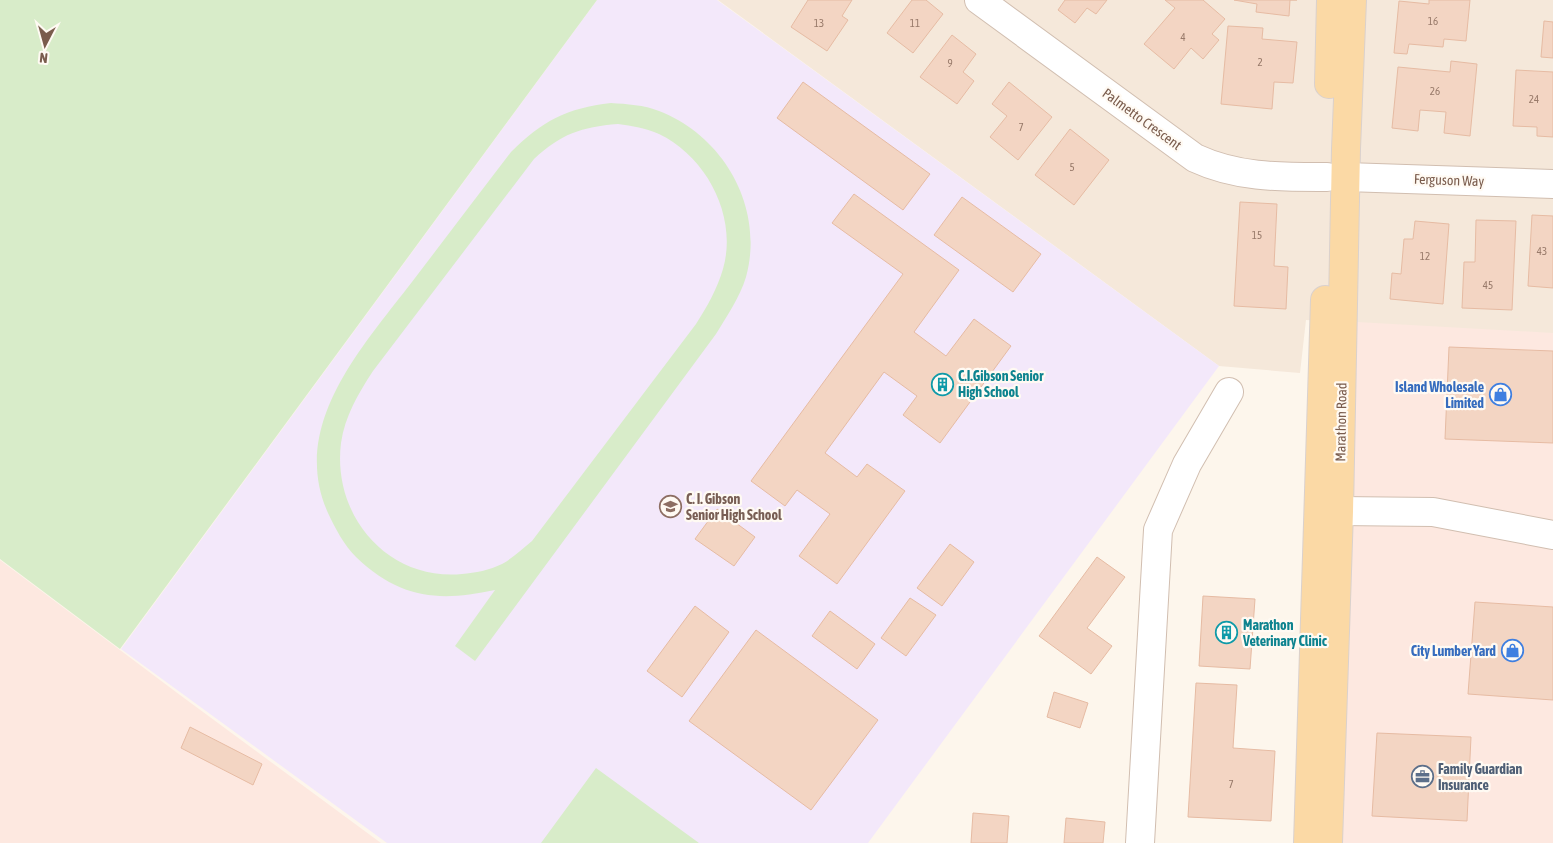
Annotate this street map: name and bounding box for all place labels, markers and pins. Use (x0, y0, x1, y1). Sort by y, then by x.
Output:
place label: C.I.Gibson Senior High School (958, 368, 1044, 400)
building icon: C.I.Gibson Senior High School (930, 372, 954, 396)
place label: Island Wholesale Limited (1395, 379, 1484, 411)
shop icon: Island Wholesale Limited (1488, 383, 1512, 407)
place label: C. I. Gibson Senior High School (686, 491, 782, 523)
school or university icon: C. I. Gibson Senior High School (658, 495, 682, 519)
place label: Marathon Veterinary Clinic (1242, 617, 1328, 649)
building icon: Marathon Veterinary Clinic (1215, 621, 1239, 645)
shop icon: City Lumber Yard (1500, 639, 1524, 663)
place label: City Lumber Yard (1411, 643, 1496, 659)
place label: Family Guardian Insurance (1438, 761, 1523, 793)
office icon: Family Guardian Insurance (1410, 765, 1434, 789)

